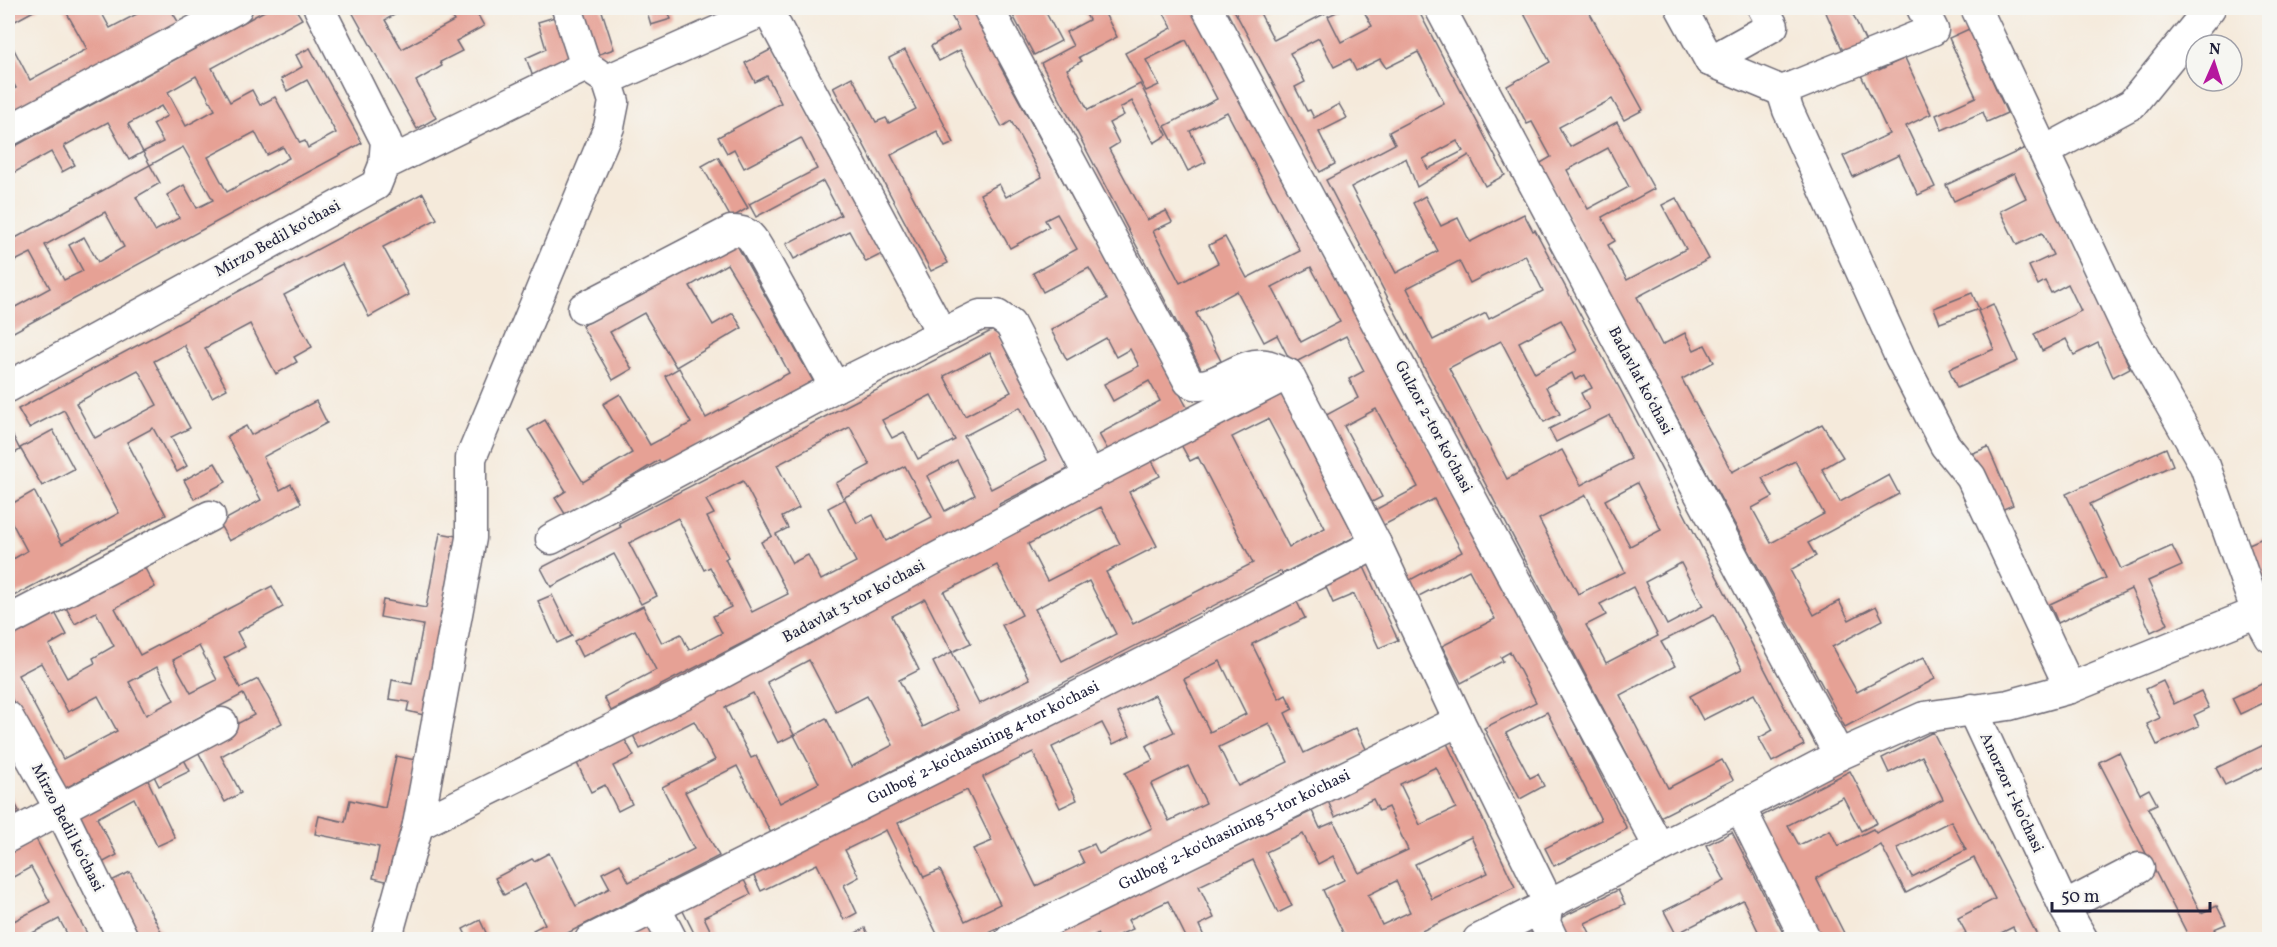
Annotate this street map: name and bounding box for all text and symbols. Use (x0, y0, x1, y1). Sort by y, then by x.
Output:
north arrow (2184, 33, 2244, 93)
text: N (2208, 39, 2221, 61)
street label: Mirzo Bedil koʻchasi (211, 195, 345, 283)
street label: Badavlat koʻchasi (1602, 323, 1678, 439)
street label: Gulzor 2-tor koʼchasi (1389, 357, 1477, 497)
street label: Badavlat 3-tor koʼchasi (779, 555, 929, 649)
street label: Gulbog' 2-ko'chasining 4-tor ko'chasi (864, 676, 1103, 810)
street label: Аnorzor 1-koʼchasi (1974, 729, 2049, 857)
street label: Mirzo Bedil koʻchasi (25, 760, 109, 896)
street label: Gulbog' 2-ko'chasining 5-tor ko'chasi (1115, 764, 1354, 896)
scale bar (2052, 875, 2210, 913)
text: 50 m (2061, 885, 2100, 910)

